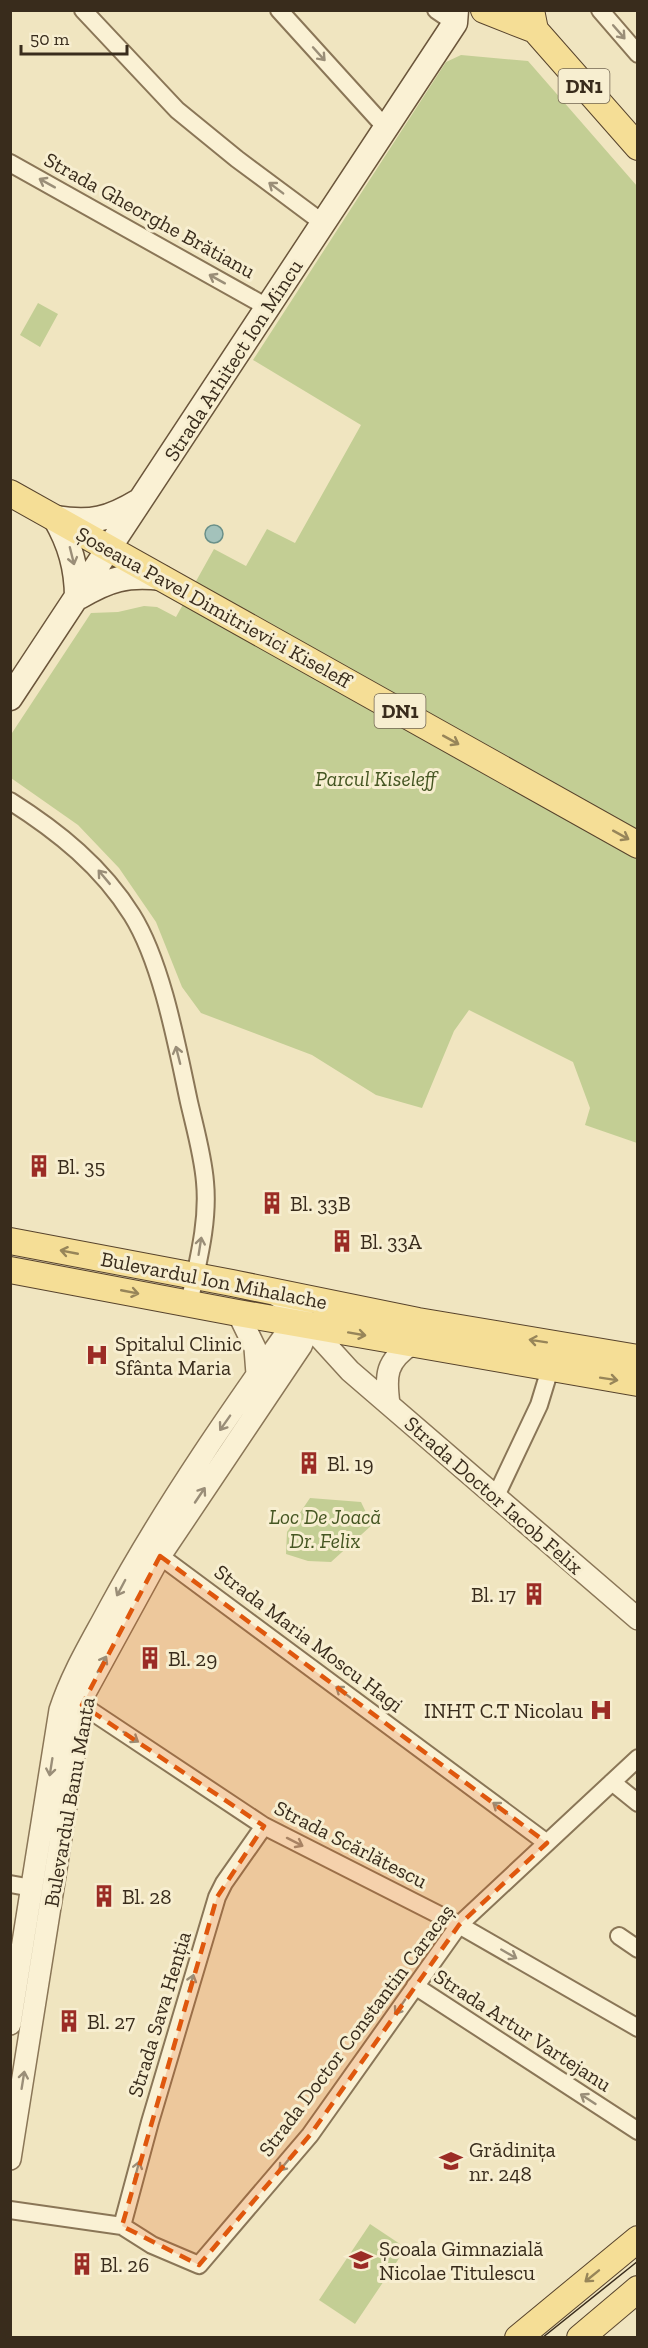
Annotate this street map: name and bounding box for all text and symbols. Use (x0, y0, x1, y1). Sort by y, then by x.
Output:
scale bar (21, 18, 128, 56)
one-way arrow (612, 24, 625, 40)
text: 50 m (30, 28, 70, 50)
one-way arrow (312, 46, 326, 61)
road number: DN1 (558, 69, 610, 103)
street label: Strada Gheorghe Brătianu (40, 147, 260, 284)
one-way arrow (38, 177, 56, 188)
one-way arrow (268, 182, 284, 195)
street label: Strada Arhitect Ion Mincu (158, 254, 308, 466)
one-way arrow (208, 273, 226, 284)
street label: Șoseaua Pavel Dimitrievici Kiseleff (72, 521, 358, 694)
one-way arrow (67, 547, 79, 566)
road number: DN1 (374, 694, 426, 728)
one-way arrow (442, 734, 459, 746)
park label: Parcul Kiseleff (315, 766, 439, 791)
one-way arrow (612, 829, 629, 841)
one-way arrow (97, 869, 110, 885)
one-way arrow (172, 1045, 184, 1064)
building icon: Bl. 35 (26, 1153, 52, 1179)
place label: Bl. 35 (57, 1154, 105, 1179)
building icon: Bl. 33B (259, 1190, 285, 1216)
place label: Bl. 33B (290, 1191, 351, 1216)
building icon: Bl. 33A (329, 1228, 355, 1254)
place label: Bl. 33A (360, 1229, 422, 1254)
one-way arrow (195, 1237, 206, 1257)
one-way arrow (60, 1246, 79, 1257)
street label: Bulevardul Ion Mihalache (99, 1246, 329, 1314)
one-way arrow (120, 1287, 139, 1298)
one-way arrow (347, 1329, 367, 1340)
place label: Spitalul Clinic Sfânta Maria (115, 1331, 242, 1380)
one-way arrow (528, 1335, 548, 1346)
hospital icon: Spitalul Clinic Sfânta Maria (84, 1342, 110, 1368)
one-way arrow (598, 1373, 618, 1384)
street label: Strada Doctor Iacob Felix (400, 1411, 588, 1579)
one-way arrow (219, 1414, 231, 1430)
building icon: Bl. 19 (296, 1450, 322, 1476)
place label: Bl. 19 (327, 1451, 374, 1476)
one-way arrow (194, 1488, 206, 1504)
park label: Loc De Joacă Dr. Felix (269, 1504, 381, 1553)
street label: Strada Maria Moscu Hagi (210, 1559, 408, 1717)
one-way arrow (115, 1578, 126, 1596)
building icon: Bl. 17 (521, 1581, 547, 1607)
place label: Bl. 17 (471, 1582, 516, 1607)
building icon: Bl. 29 (137, 1645, 163, 1671)
place label: Bl. 29 (168, 1646, 217, 1671)
one-way arrow (97, 1655, 108, 1673)
one-way arrow (335, 1685, 351, 1698)
street label: Bulevardul Banu Manta (38, 1695, 100, 1909)
hospital icon: INHT C.T Nicolau (588, 1697, 614, 1723)
place label: INHT C.T Nicolau (424, 1698, 583, 1723)
one-way arrow (122, 1731, 139, 1744)
one-way arrow (45, 1757, 56, 1777)
street label: Strada Scărlătescu (270, 1795, 432, 1893)
one-way arrow (492, 1802, 508, 1814)
one-way arrow (286, 1836, 304, 1848)
building icon: Bl. 28 (91, 1883, 117, 1909)
place label: Bl. 28 (122, 1884, 171, 1909)
street label: Strada Doctor Constantin Caracaș (253, 1899, 459, 2161)
street label: Strada Sava Henția (122, 1928, 196, 2100)
one-way arrow (500, 1948, 517, 1960)
street label: Strada Artur Vartejanu (429, 1963, 617, 2098)
one-way arrow (186, 1973, 197, 1992)
one-way arrow (394, 1998, 406, 2014)
building icon: Bl. 27 (56, 2008, 82, 2034)
place label: Bl. 27 (87, 2009, 135, 2034)
one-way arrow (17, 2071, 28, 2091)
one-way arrow (580, 2092, 597, 2105)
place label: Grădinița nr. 248 (469, 2137, 556, 2186)
school or university icon: Grădinița nr. 248 (438, 2148, 464, 2174)
one-way arrow (278, 2156, 292, 2171)
one-way arrow (132, 2161, 143, 2180)
place label: Școala Gimnazială Nicolae Titulescu (379, 2236, 544, 2285)
school or university icon: Școala Gimnazială Nicolae Titulescu (348, 2247, 374, 2273)
building icon: Bl. 26 (69, 2251, 95, 2277)
place label: Bl. 26 (100, 2252, 149, 2277)
one-way arrow (585, 2270, 601, 2283)

